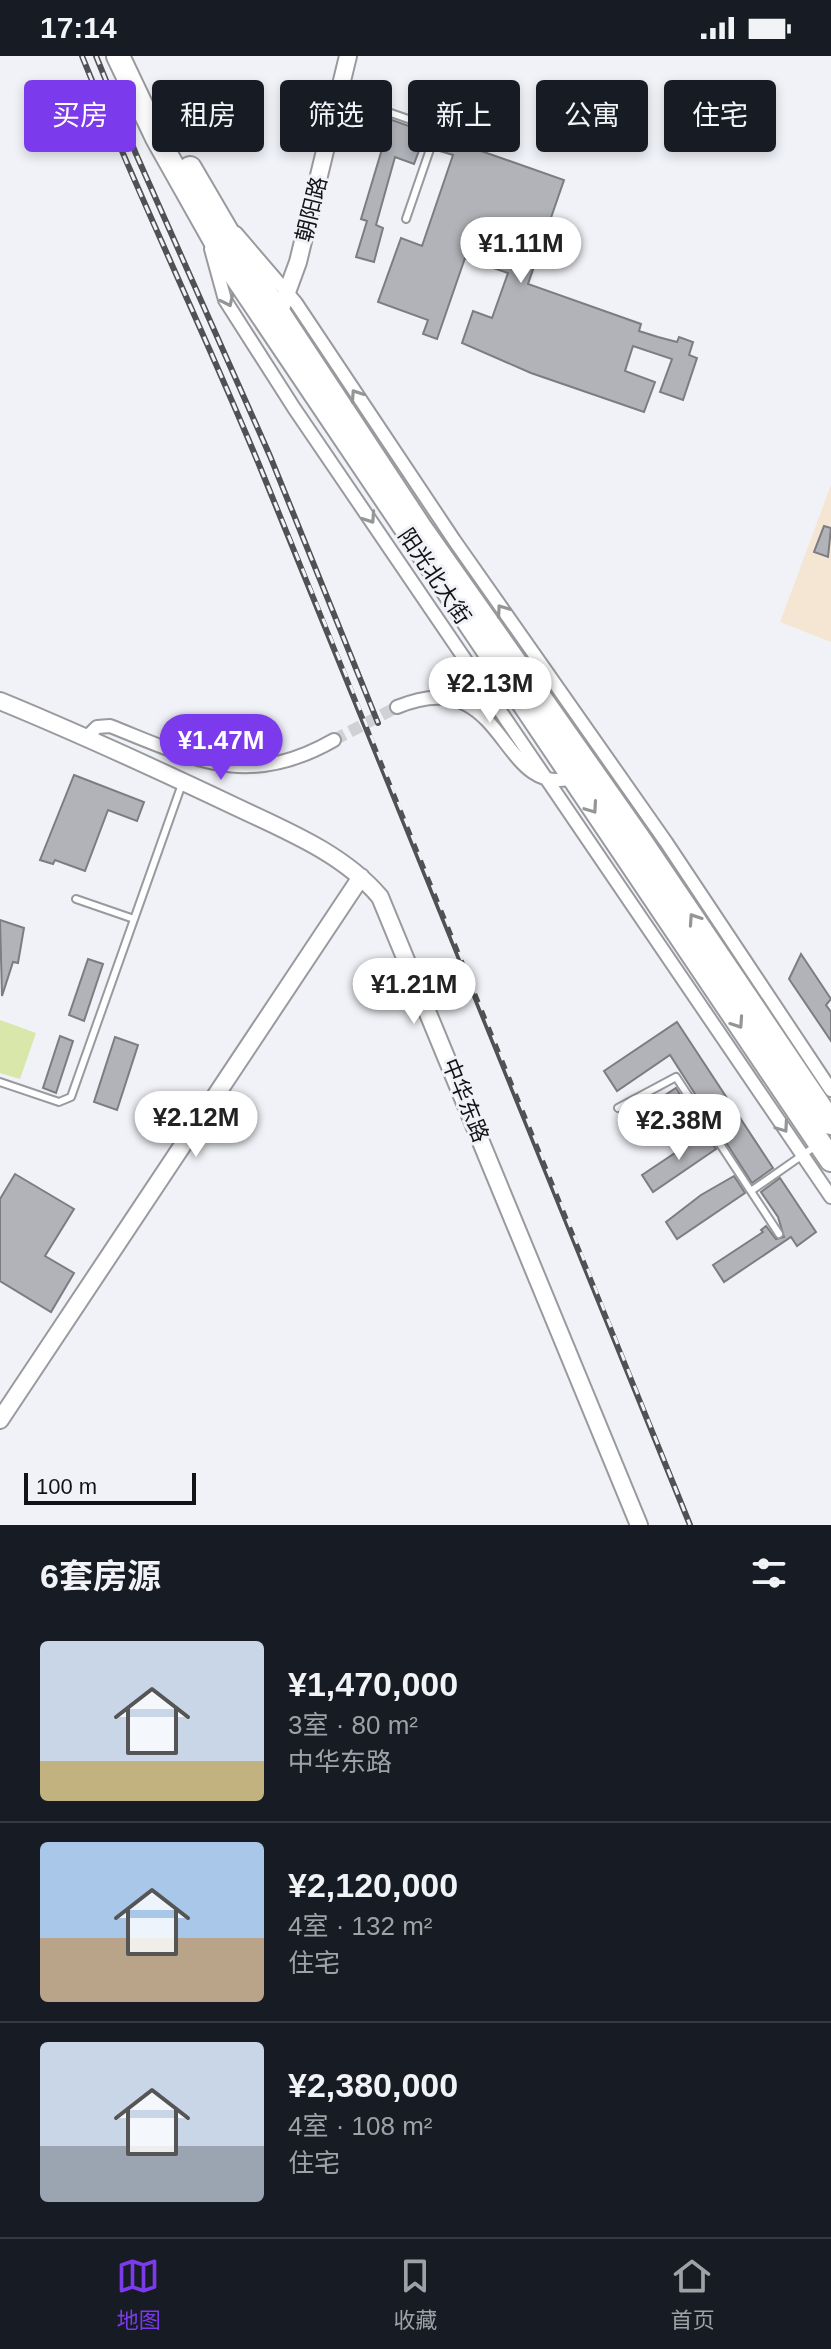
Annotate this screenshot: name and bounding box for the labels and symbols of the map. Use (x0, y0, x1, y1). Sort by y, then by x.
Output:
street label: 朝阳路 (291, 174, 332, 244)
pin: ¥1.11M (456, 217, 586, 285)
one-way arrow (218, 293, 234, 308)
one-way arrow (350, 390, 365, 404)
one-way arrow (360, 510, 375, 524)
street label: 阳光北大街 (393, 524, 476, 629)
one-way arrow (497, 605, 512, 619)
pin: ¥2.13M (425, 657, 555, 725)
pin: ¥1.47M (156, 714, 286, 782)
one-way arrow (582, 799, 597, 813)
one-way arrow (688, 914, 703, 928)
pin: ¥1.21M (349, 958, 479, 1026)
one-way arrow (729, 1014, 744, 1028)
street label: 中华东路 (437, 1055, 494, 1146)
pin: ¥2.12M (131, 1091, 261, 1159)
pin: ¥2.38M (614, 1094, 744, 1162)
one-way arrow (773, 1119, 788, 1133)
scale bar (24, 1469, 196, 1505)

